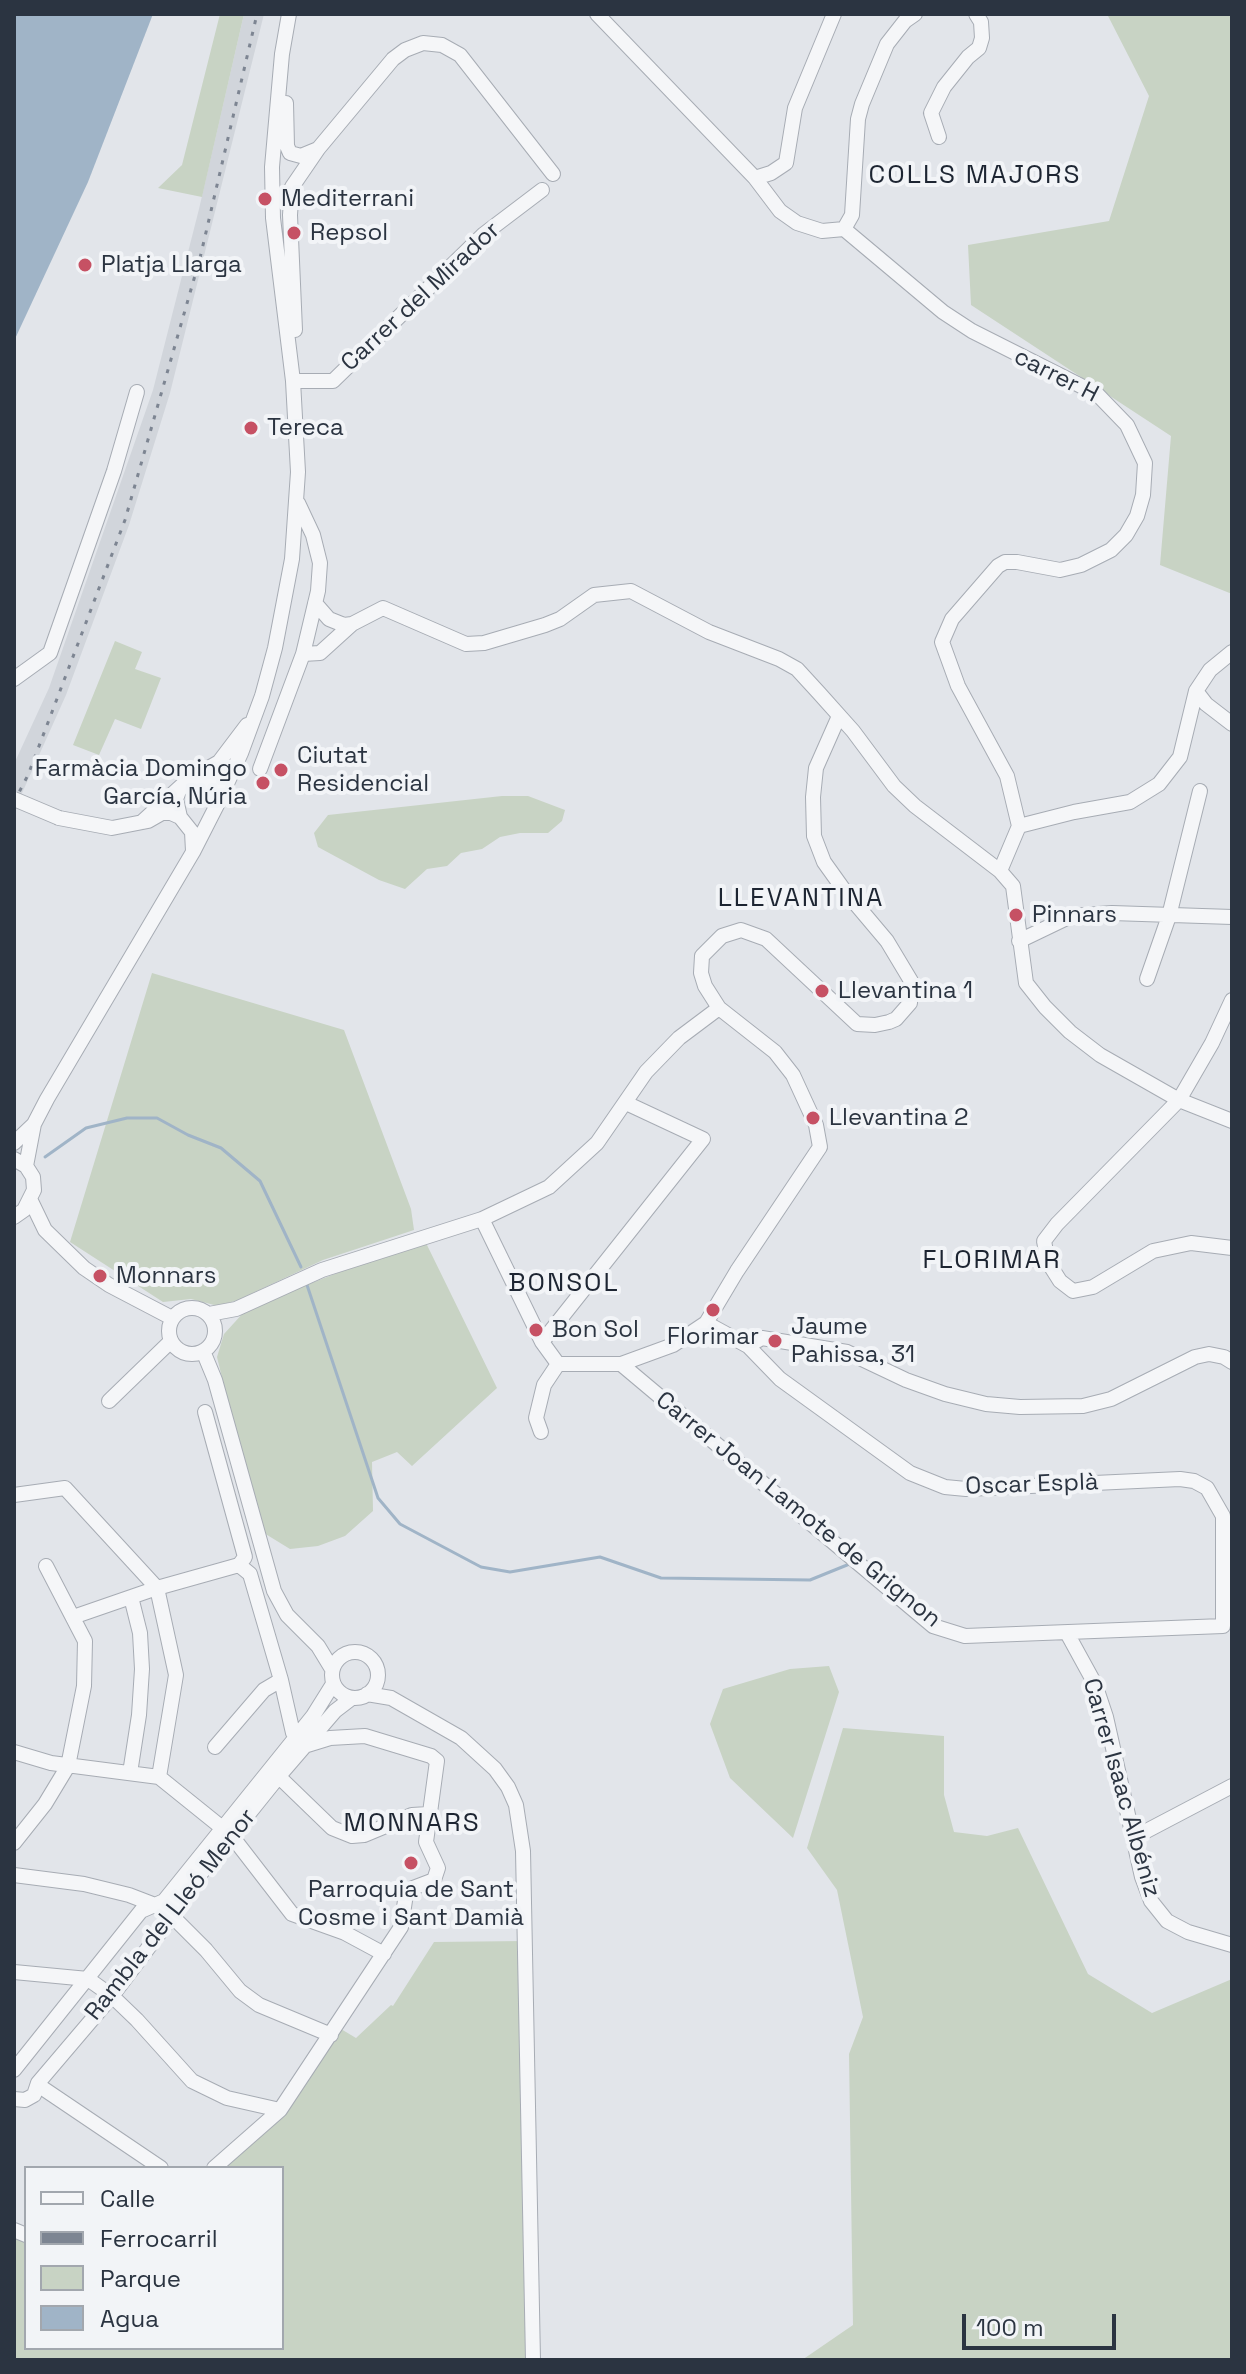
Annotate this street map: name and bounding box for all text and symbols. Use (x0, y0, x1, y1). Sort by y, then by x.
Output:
district label: COLLS MAJORS (869, 160, 1081, 192)
place label: Mediterrani (281, 185, 414, 213)
marker: Mediterrani (256, 190, 274, 208)
street label: Carrer del Mirador (336, 216, 506, 378)
place label: Repsol (310, 219, 388, 247)
marker: Repsol (285, 224, 303, 242)
place label: Platja Llarga (101, 251, 242, 279)
marker: Platja Llarga (76, 256, 94, 274)
street label: carrer H (1009, 343, 1103, 409)
place label: Tereca (267, 414, 344, 442)
marker: Tereca (242, 419, 260, 437)
place label: Ciutat Residencial (297, 742, 429, 798)
place label: Farmàcia Domingo García, Núria (35, 755, 247, 811)
marker: Ciutat Residencial (272, 761, 290, 779)
marker: Farmàcia Domingo García, Núria (254, 774, 272, 792)
district label: LLEVANTINA (718, 883, 884, 915)
place label: Pinnars (1032, 901, 1117, 929)
marker: Pinnars (1007, 906, 1025, 924)
place label: Llevantina 1 (838, 977, 973, 1005)
marker: Llevantina 1 (813, 982, 831, 1000)
place label: Llevantina 2 (829, 1104, 969, 1132)
marker: Llevantina 2 (804, 1109, 822, 1127)
district label: FLORIMAR (922, 1245, 1062, 1277)
place label: Monnars (116, 1262, 216, 1290)
marker: Monnars (91, 1267, 109, 1285)
district label: BONSOL (508, 1268, 620, 1300)
marker: Florimar (704, 1301, 722, 1319)
place label: Jaume Pahissa, 31 (791, 1313, 915, 1369)
place label: Bon Sol (552, 1316, 639, 1344)
marker: Bon Sol (527, 1321, 545, 1339)
place label: Florimar (667, 1323, 759, 1351)
marker: Jaume Pahissa, 31 (766, 1332, 784, 1350)
street label: Carrer Joan Lamote de Grignon (650, 1386, 946, 1634)
street label: Oscar Esplà (965, 1468, 1099, 1502)
street label: Carrer Isaac Albéniz (1076, 1675, 1166, 1901)
street label: Rambla del Lleó Menor (80, 1804, 262, 2026)
district label: MONNARS (343, 1808, 481, 1840)
marker: Parroquia de Sant Cosme i Sant Damià (402, 1854, 420, 1872)
place label: Parroquia de Sant Cosme i Sant Damià (298, 1876, 524, 1932)
legend (24, 2166, 284, 2350)
text: Calle (100, 2183, 155, 2214)
text: Ferrocarril (100, 2223, 218, 2254)
text: Parque (100, 2263, 181, 2294)
scale bar (966, 2298, 1120, 2348)
text: Agua (100, 2303, 159, 2334)
text: 100 m (976, 2312, 1044, 2343)

